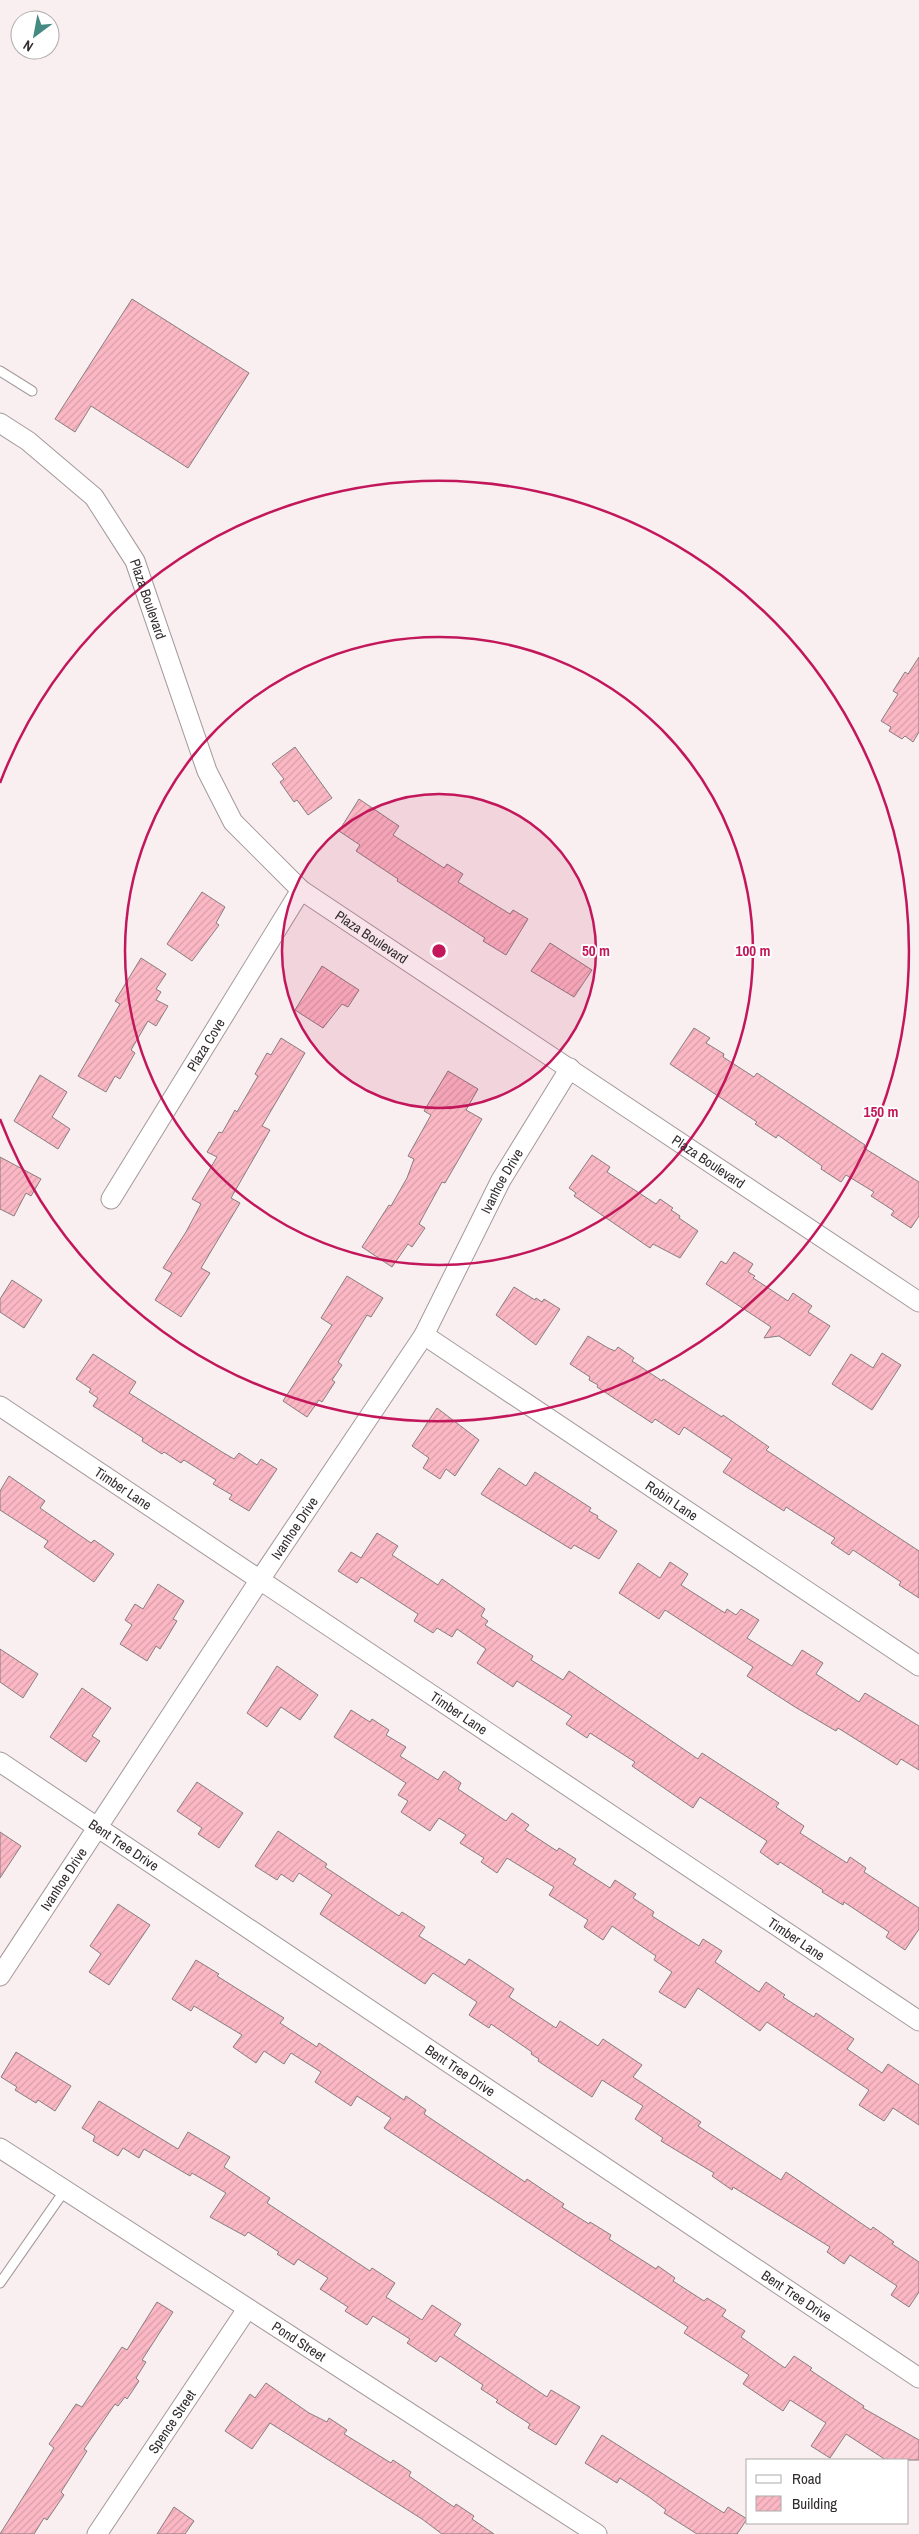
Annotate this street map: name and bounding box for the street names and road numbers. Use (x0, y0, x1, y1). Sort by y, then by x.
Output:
street label: Plaza Boulevard (126, 556, 170, 642)
street label: Plaza Boulevard (332, 906, 411, 968)
street label: Plaza Cove (183, 1015, 229, 1075)
street label: Plaza Boulevard (669, 1131, 748, 1192)
street label: Ivanhoe Drive (477, 1145, 527, 1217)
street label: Timber Lane (91, 1463, 155, 1514)
street label: Robin Lane (642, 1477, 701, 1525)
street label: Ivanhoe Drive (267, 1493, 322, 1563)
street label: Timber Lane (427, 1687, 491, 1739)
street label: Bent Tree Drive (85, 1815, 162, 1875)
street label: Ivanhoe Drive (36, 1844, 91, 1914)
street label: Timber Lane (764, 1913, 828, 1964)
street label: Bent Tree Drive (422, 2041, 499, 2100)
street label: Bent Tree Drive (758, 2266, 835, 2326)
street label: Pond Street (269, 2317, 329, 2365)
street label: Spence Street (144, 2386, 200, 2457)

